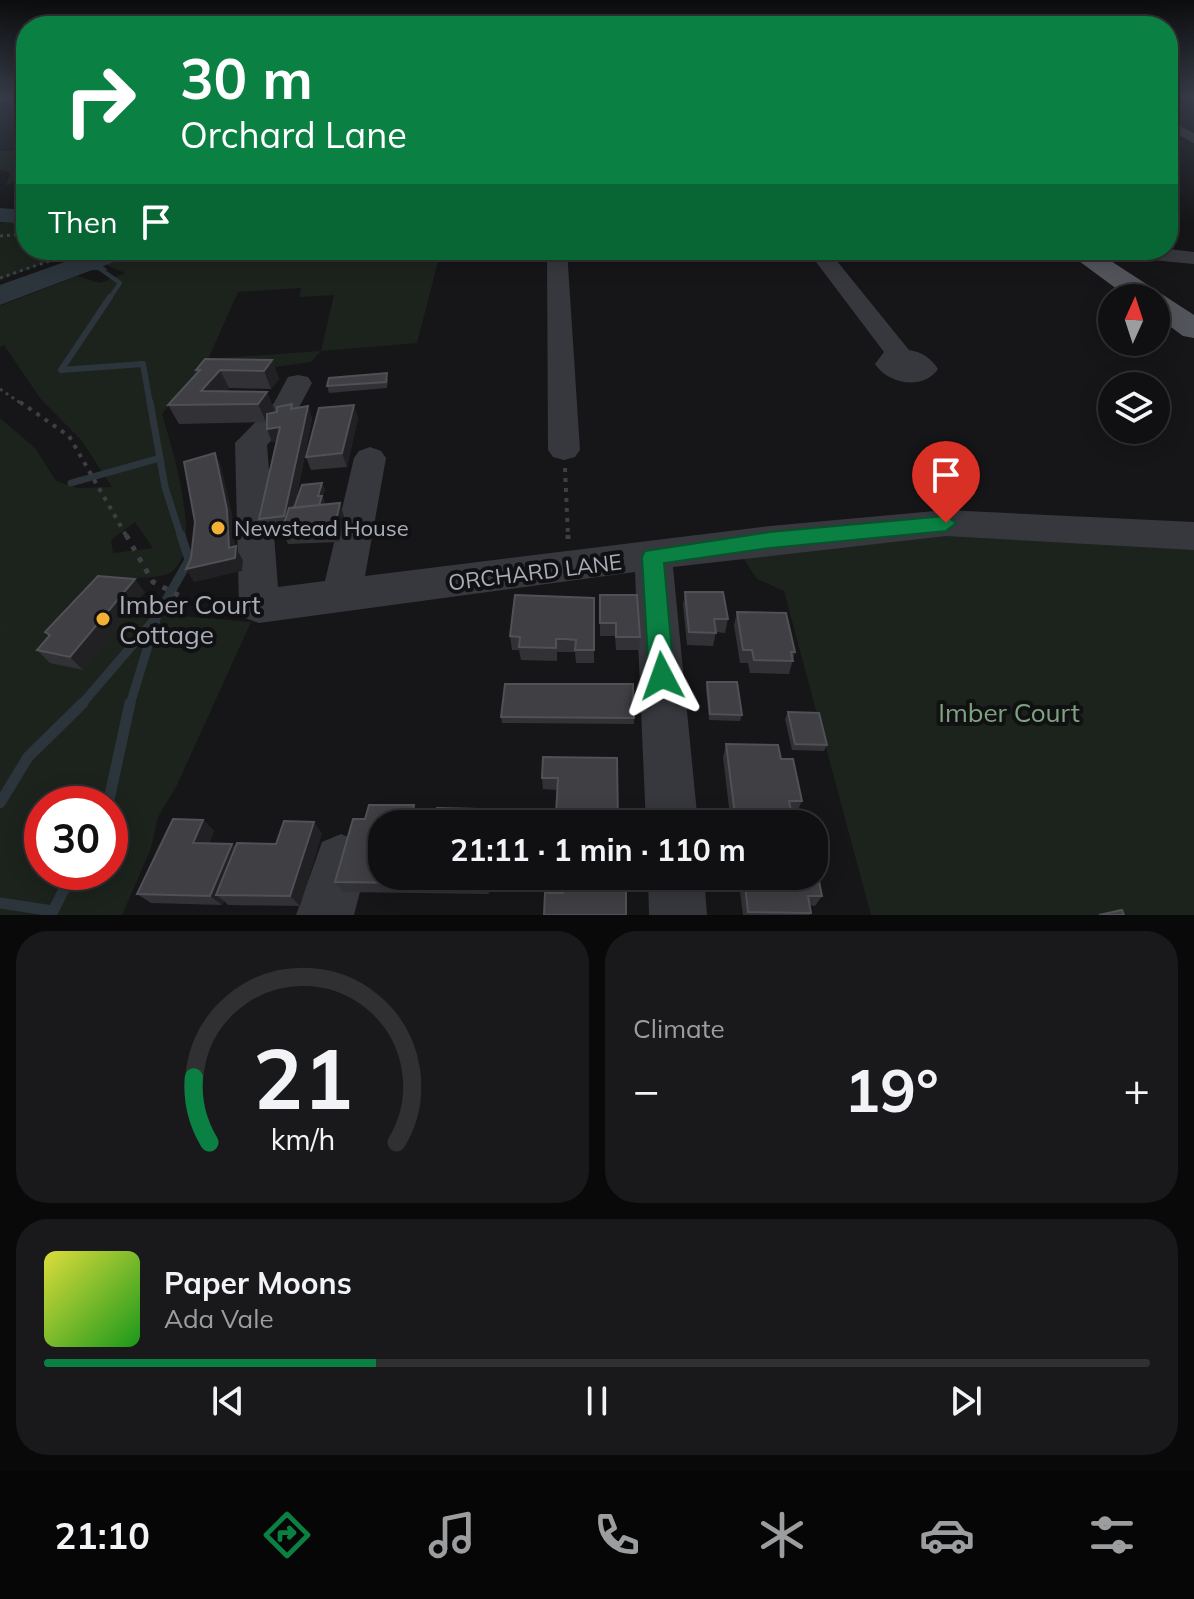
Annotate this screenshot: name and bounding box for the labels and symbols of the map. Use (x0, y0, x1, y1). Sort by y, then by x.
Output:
north arrow (1098, 284, 1170, 356)
pin (912, 441, 980, 523)
place label: Newstead House (234, 514, 409, 542)
marker: Newstead House (209, 519, 227, 537)
street label: ORCHARD LANE (447, 547, 623, 597)
place label: Imber Court Cottage (119, 588, 260, 651)
marker: Imber Court Cottage (94, 610, 112, 628)
position arrow (620, 634, 704, 718)
park label: Imber Court (938, 696, 1080, 729)
speed limit sign: 30 (24, 786, 128, 890)

